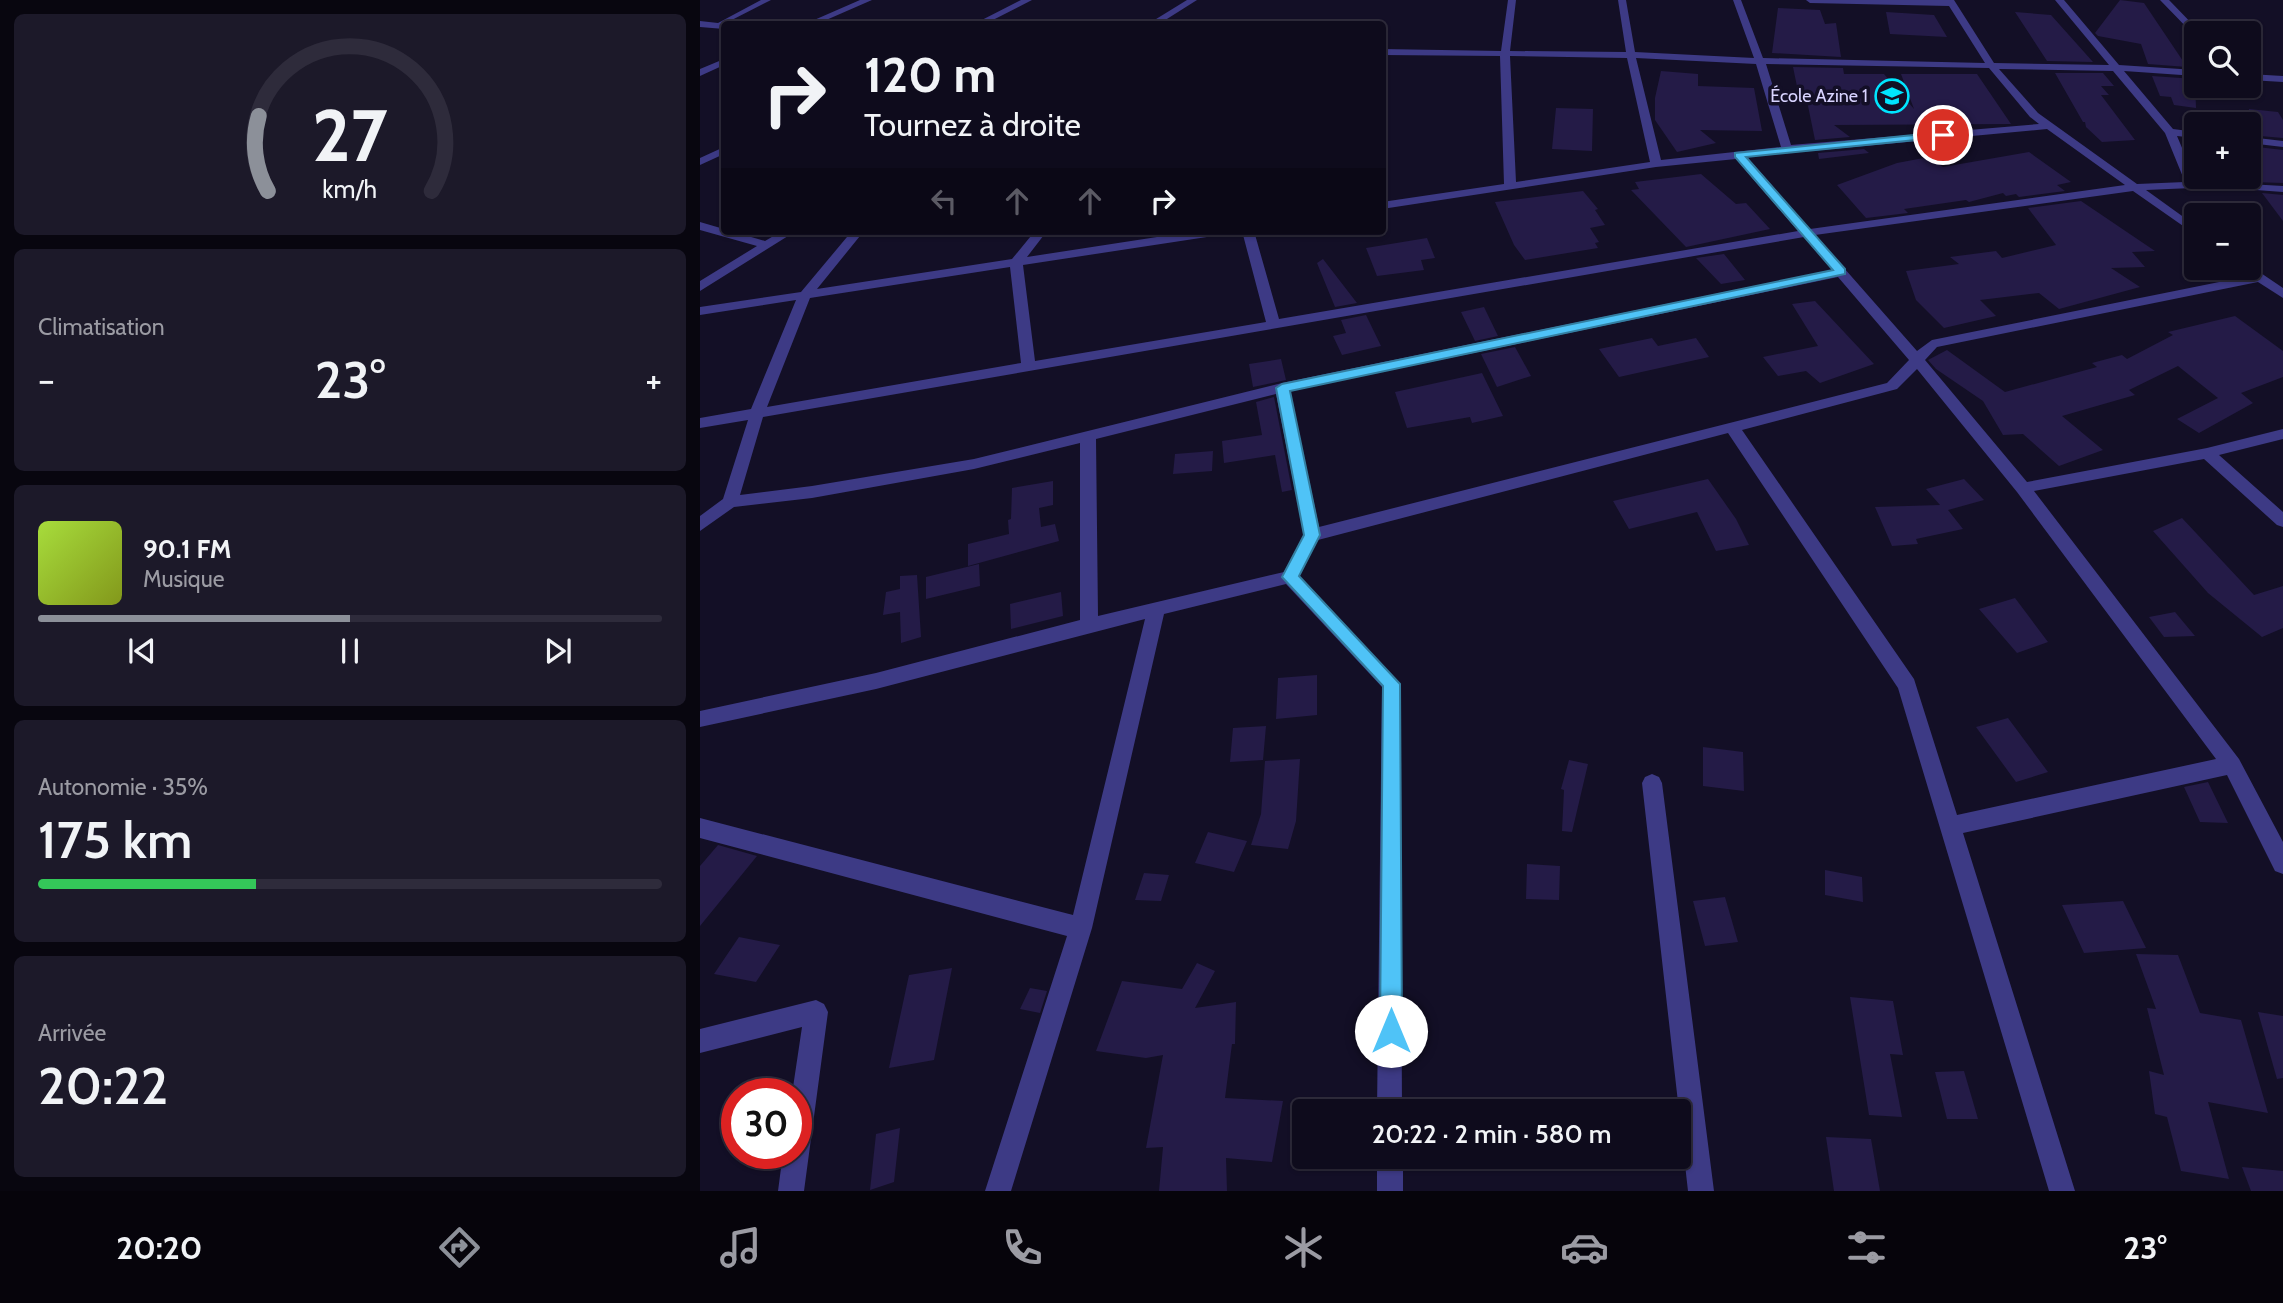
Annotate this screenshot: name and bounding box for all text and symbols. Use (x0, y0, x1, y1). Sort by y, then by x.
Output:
map controls (2184, 21, 2261, 280)
button: search (2184, 21, 2261, 98)
text: 120 m (864, 45, 996, 104)
icon: right (749, 49, 840, 140)
school or university icon: École Azine 1 (1873, 77, 1911, 115)
place label: École Azine 1 (1770, 85, 1868, 107)
text: 27 (312, 91, 388, 179)
text: Tournez à droite (864, 105, 1081, 144)
pin (1913, 105, 1973, 165)
button: + (2184, 112, 2261, 189)
icon: arrive (1924, 116, 1962, 154)
text: km/h (323, 174, 377, 204)
icon: left (925, 182, 963, 220)
icon: ahead (998, 182, 1036, 220)
icon: ahead (1071, 182, 1109, 220)
icon: right (1144, 182, 1182, 220)
button: − (2184, 203, 2261, 280)
text: Climatisation (38, 313, 165, 341)
text: 23° (315, 348, 385, 411)
text: − (38, 356, 55, 403)
text: + (645, 356, 662, 403)
text: 90.1 FM (143, 533, 231, 565)
text: Musique (143, 565, 225, 593)
icon: previous (123, 632, 161, 670)
icon: pause (331, 632, 369, 670)
icon: next (539, 632, 577, 670)
text: Autonomie · 35% (38, 773, 208, 801)
text: 175 km (38, 808, 192, 871)
position arrow (1354, 994, 1428, 1068)
text: Arrivée (38, 1019, 106, 1047)
text: 20:22 (38, 1054, 168, 1117)
speed limit sign: 30 (721, 1078, 812, 1169)
text: 20:22 · 2 min · 580 m (1372, 1118, 1611, 1150)
icon: directions (435, 1223, 484, 1272)
icon: music (716, 1223, 765, 1272)
icon: phone (998, 1223, 1047, 1272)
icon: climate (1279, 1223, 1328, 1272)
icon: car (1560, 1223, 1609, 1272)
icon: filters (1842, 1223, 1891, 1272)
text: 20:20 (116, 1228, 202, 1267)
text: 23° (2123, 1228, 2167, 1267)

